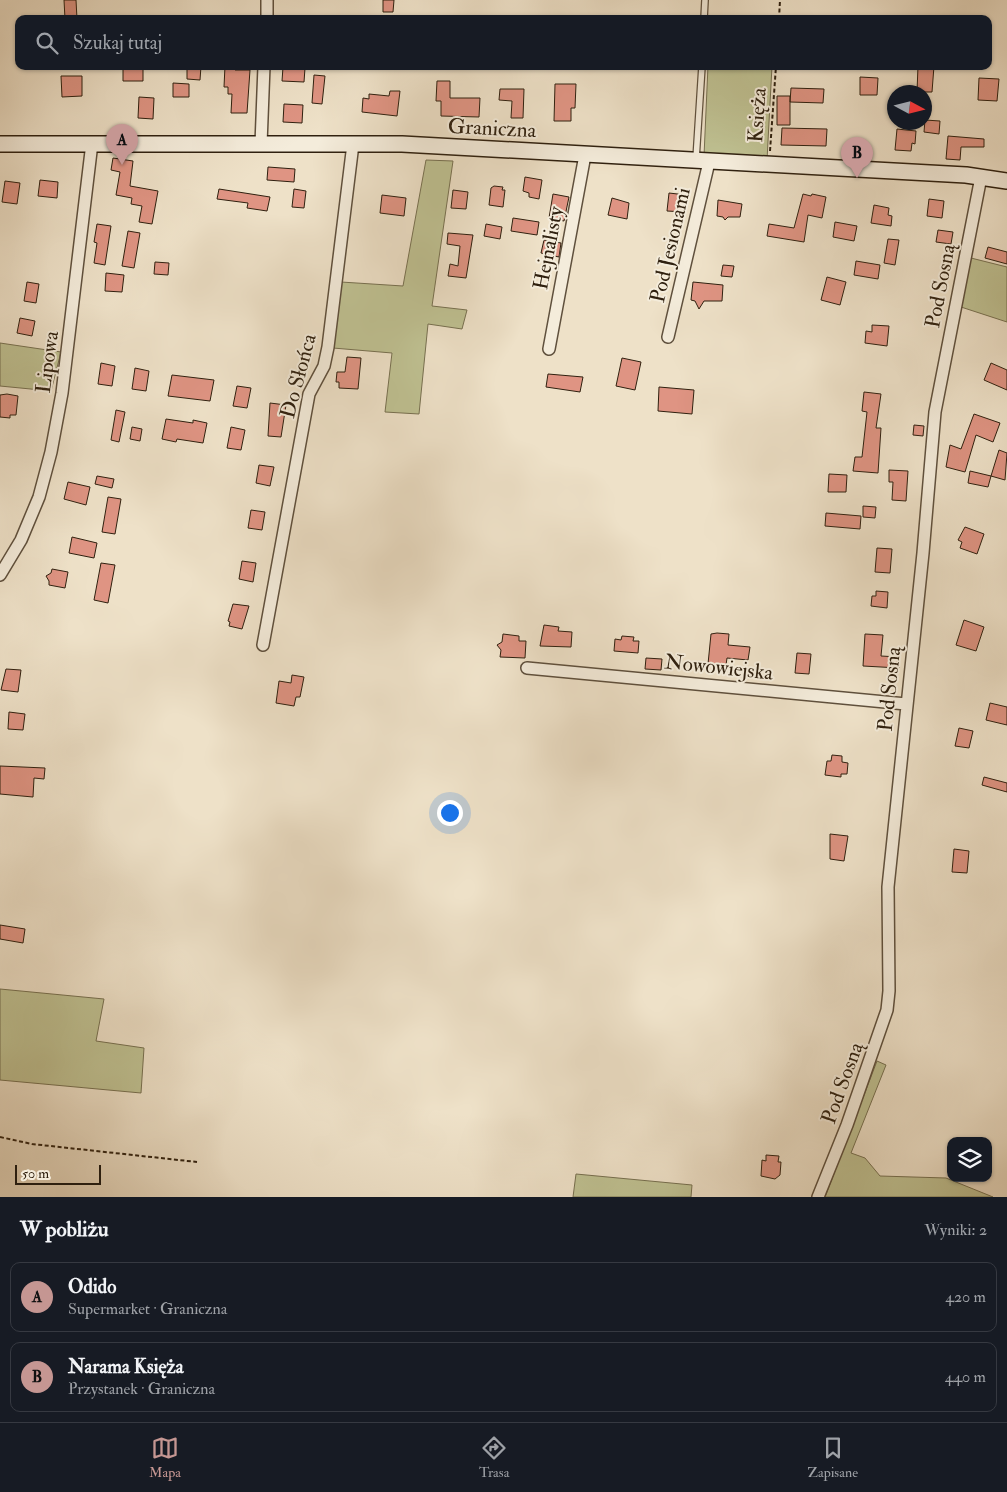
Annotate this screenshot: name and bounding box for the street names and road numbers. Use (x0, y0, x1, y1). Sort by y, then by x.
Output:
street label: Księża (742, 86, 773, 143)
street label: Graniczna (447, 113, 537, 144)
street label: Pod Jesionami (644, 184, 697, 305)
street label: Hejnalisty (527, 203, 570, 292)
street label: Pod Sosną (919, 240, 962, 330)
street label: Lipowa (30, 329, 65, 395)
street label: Do Słońca (274, 330, 323, 421)
street label: Pod Sosną (872, 644, 908, 733)
street label: Nowowiejska (663, 648, 775, 687)
street label: Pod Sosną (815, 1037, 870, 1128)

